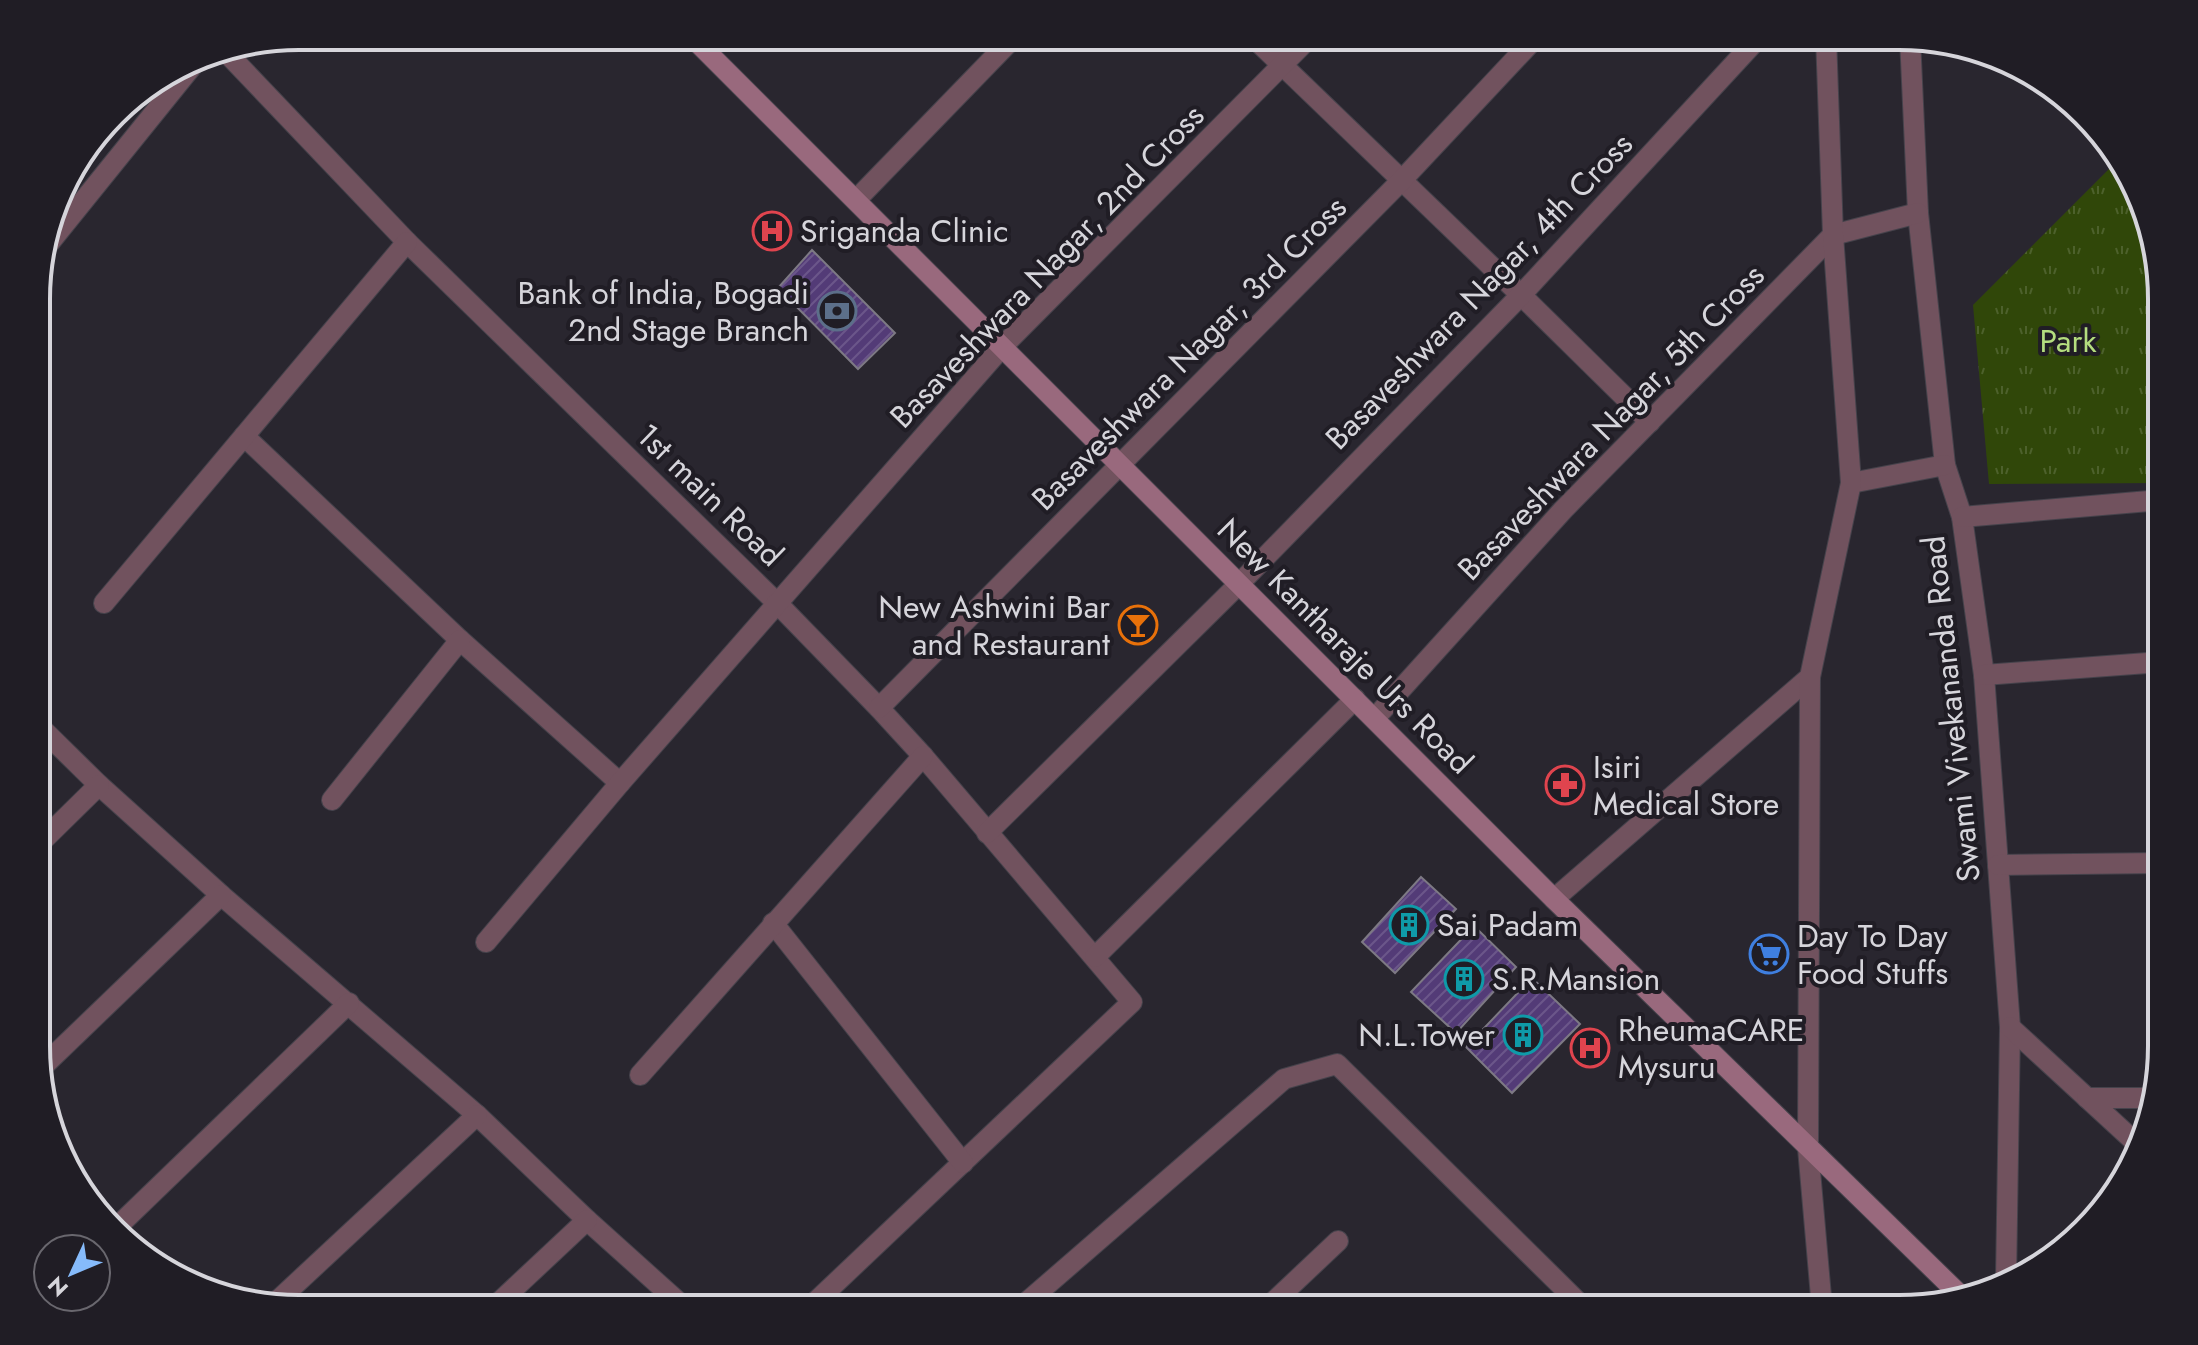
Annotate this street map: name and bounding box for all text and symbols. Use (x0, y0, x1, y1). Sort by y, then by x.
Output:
street label: Basaveshwara Nagar, 2nd Cross (879, 94, 1215, 438)
street label: Basaveshwara Nagar, 4th Cross (1315, 122, 1643, 460)
street label: Basaveshwara Nagar, 3rd Cross (1021, 185, 1357, 521)
place label: Sriganda Clinic (800, 208, 1009, 254)
hospital icon: Sriganda Clinic (751, 210, 793, 252)
street label: Basaveshwara Nagar, 5th Cross (1447, 253, 1775, 591)
place label: Bank of India, Bogadi 2nd Stage Branch (517, 270, 809, 353)
bank icon: Bank of India, Bogadi 2nd Stage Branch (816, 290, 858, 332)
park label: Park (2039, 318, 2097, 364)
street label: 1st main Road (626, 413, 794, 577)
street label: New Kantharaje Urs Road (1207, 508, 1483, 784)
street label: Swami Vivekananda Road (1910, 534, 1992, 884)
place label: New Ashwini Bar and Restaurant (878, 584, 1110, 667)
bar icon: New Ashwini Bar and Restaurant (1117, 604, 1159, 646)
place label: Isiri Medical Store (1593, 744, 1779, 827)
pharmacy icon: Isiri Medical Store (1544, 764, 1586, 806)
place label: Sai Padam (1437, 902, 1578, 948)
building icon: Sai Padam (1388, 904, 1430, 946)
place label: Day To Day Food Stuffs (1797, 913, 1948, 996)
supermarket icon: Day To Day Food Stuffs (1748, 933, 1790, 975)
place label: S.R.Mansion (1492, 956, 1660, 1002)
building icon: S.R.Mansion (1443, 958, 1485, 1000)
place label: RheumaCARE Mysuru (1618, 1007, 1804, 1090)
place label: N.L.Tower (1358, 1012, 1495, 1058)
building icon: N.L.Tower (1502, 1014, 1544, 1056)
hospital icon: RheumaCARE Mysuru (1569, 1027, 1611, 1069)
north arrow (32, 1233, 112, 1313)
text: N (40, 1269, 75, 1304)

